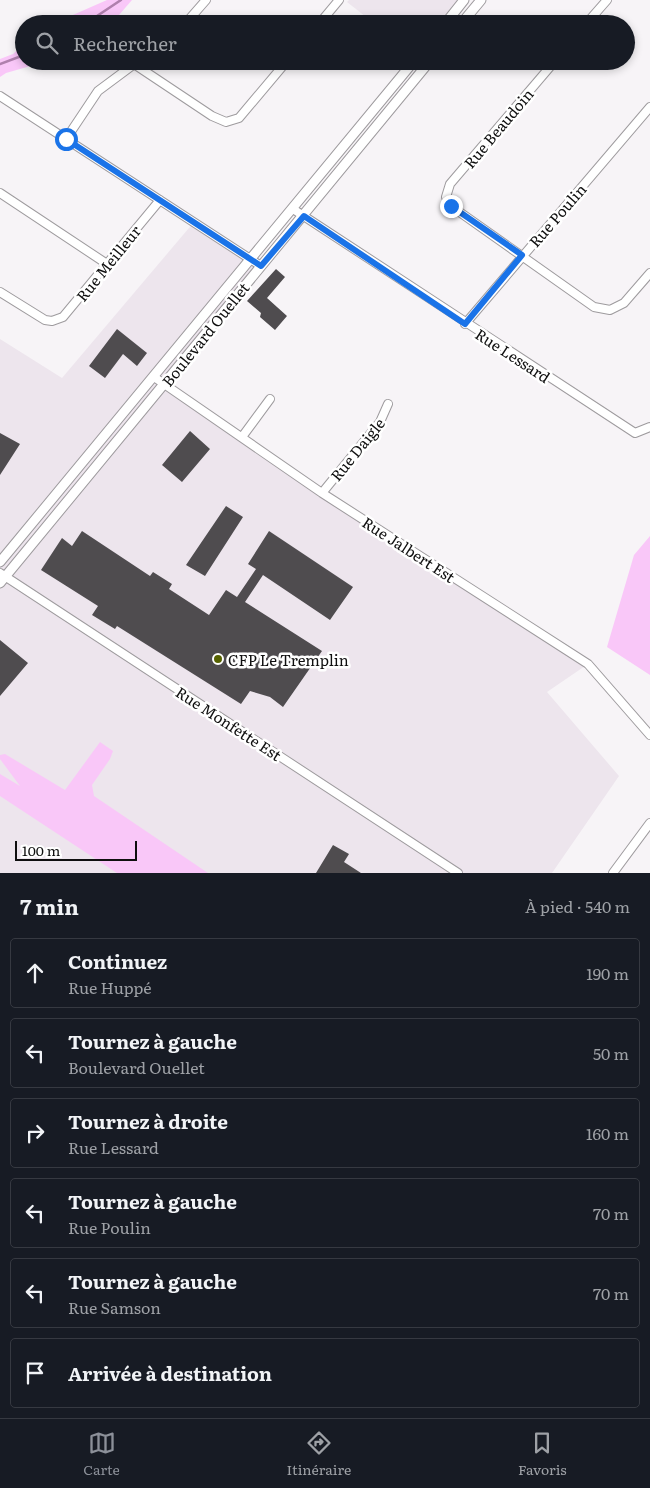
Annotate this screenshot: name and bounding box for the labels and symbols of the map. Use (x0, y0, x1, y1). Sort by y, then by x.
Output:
street label: Rue Beaudoin (458, 83, 538, 173)
route start (55, 128, 78, 151)
street label: Rue Poulin (523, 178, 591, 252)
route end (440, 195, 463, 218)
street label: Rue Meilleur (70, 220, 146, 306)
street label: Boulevard Ouellet (156, 277, 254, 391)
street label: Rue Lessard (471, 322, 555, 388)
street label: Rue Daigle (324, 412, 390, 486)
street label: Rue Jalbert Est (358, 510, 460, 588)
place label: CFP Le Tremplin (228, 648, 349, 671)
marker: CFP Le Tremplin (212, 653, 224, 665)
street label: Rue Monfette Est (172, 680, 286, 766)
scale bar (15, 838, 138, 861)

